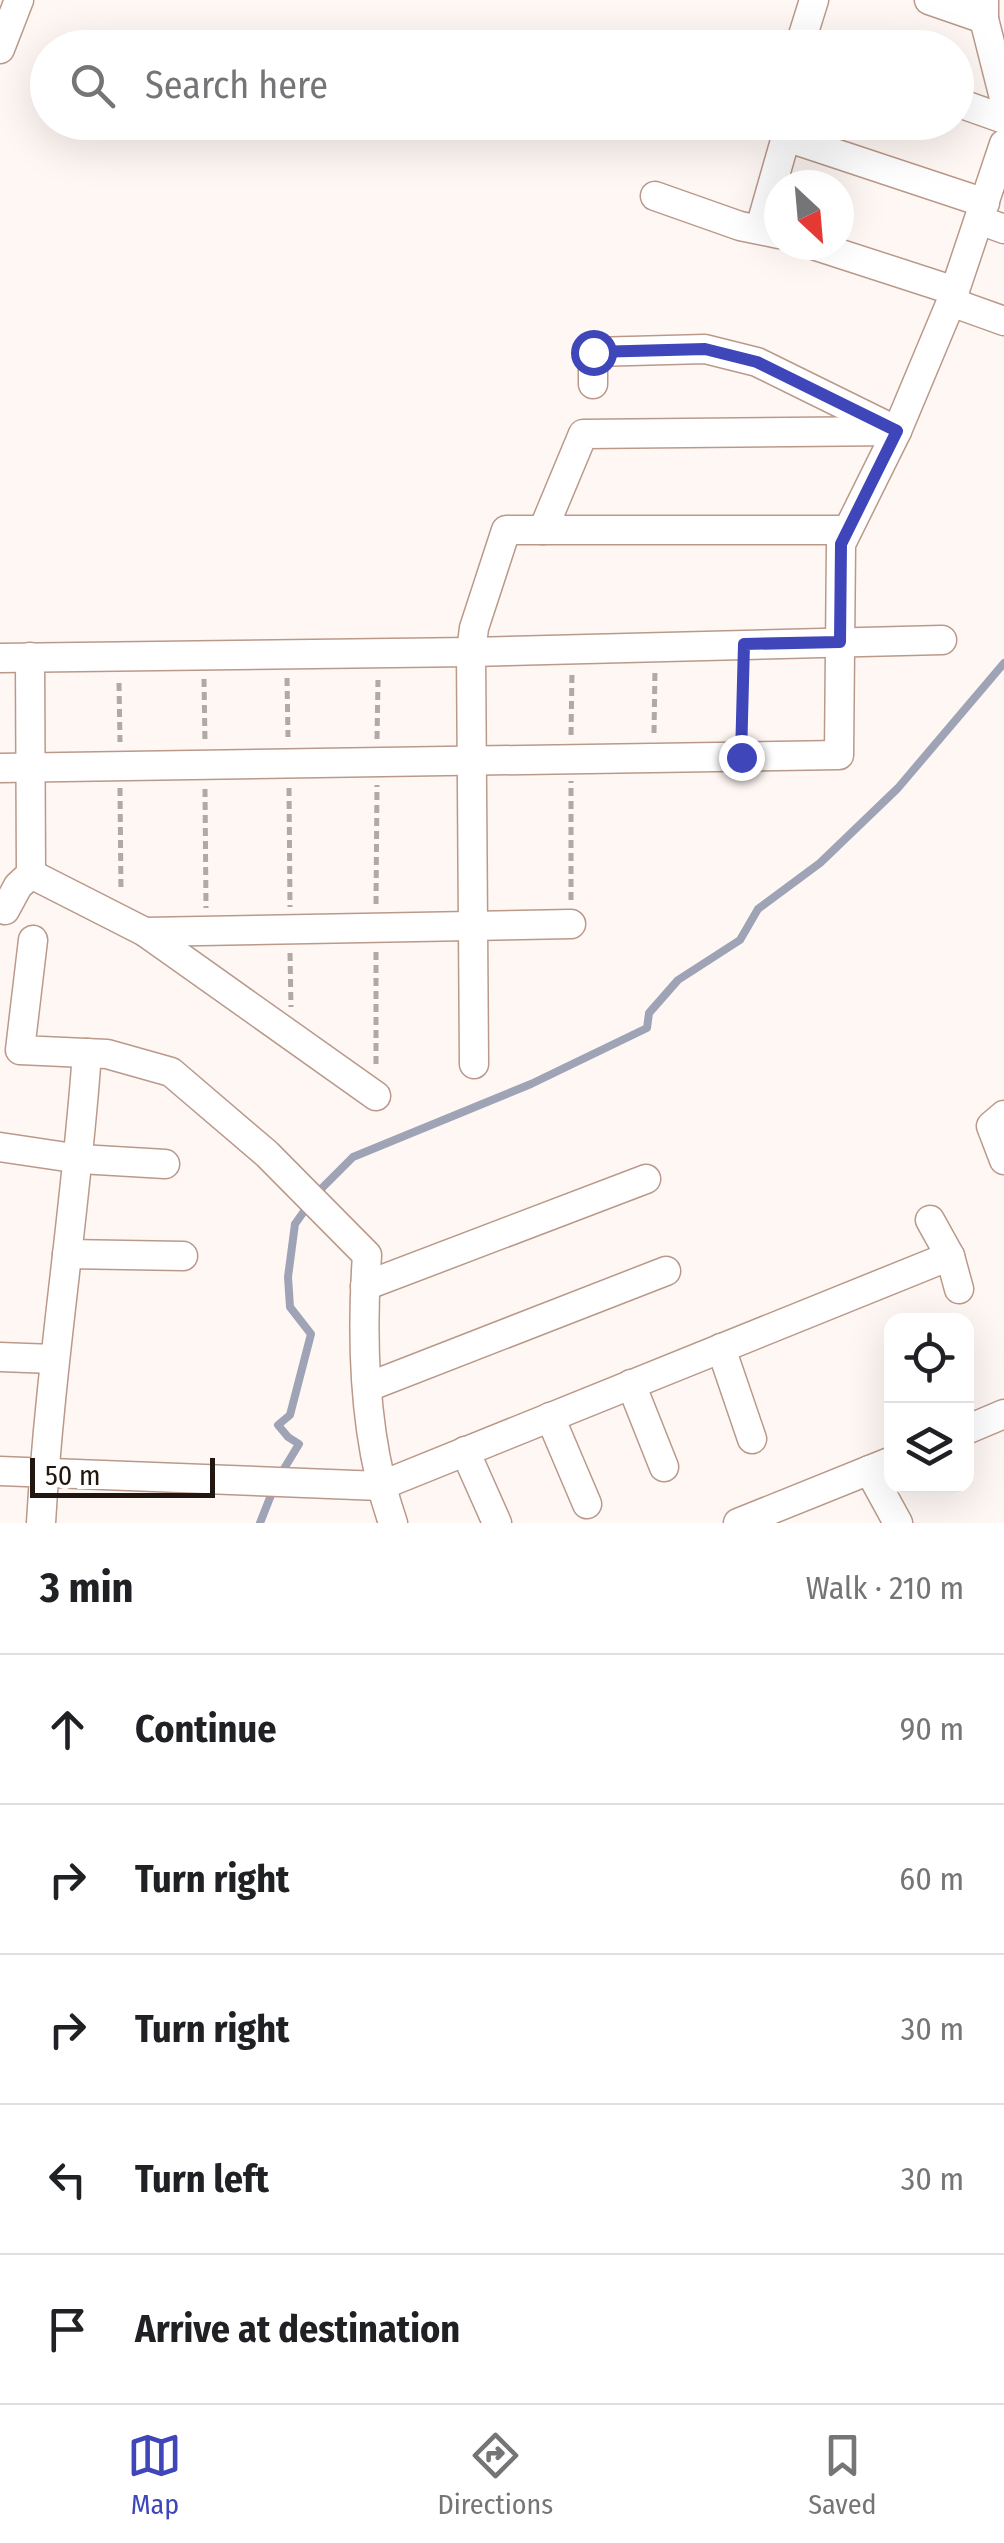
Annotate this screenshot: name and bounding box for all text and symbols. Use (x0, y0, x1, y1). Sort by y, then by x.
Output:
search box (30, 30, 974, 140)
icon: search (65, 58, 120, 113)
text: Search here (145, 62, 328, 108)
north arrow (764, 170, 854, 260)
route start (571, 330, 617, 376)
route end (719, 735, 765, 781)
map controls (884, 1313, 974, 1493)
button: locate (884, 1313, 974, 1403)
button: layers (884, 1403, 974, 1493)
scale bar (30, 1453, 215, 1498)
text: 50 m (45, 1459, 101, 1492)
text: 3 min (40, 1563, 134, 1613)
text: Walk · 210 m (806, 1569, 964, 1607)
icon: ahead (40, 1702, 95, 1757)
text: Continue (135, 1706, 276, 1752)
text: 90 m (900, 1710, 964, 1748)
icon: right (40, 1852, 95, 1907)
text: Turn right (135, 1856, 289, 1902)
text: 60 m (899, 1860, 964, 1898)
icon: right (40, 2002, 95, 2057)
text: Turn right (135, 2006, 289, 2052)
text: 30 m (901, 2010, 964, 2048)
icon: left (40, 2152, 95, 2207)
text: Turn left (135, 2156, 269, 2202)
text: 30 m (901, 2160, 964, 2198)
icon: arrive (40, 2302, 95, 2357)
text: Arrive at destination (135, 2306, 460, 2352)
tab: Map (127, 2428, 182, 2521)
tab: Directions (437, 2428, 553, 2521)
tab: Saved (808, 2428, 877, 2521)

